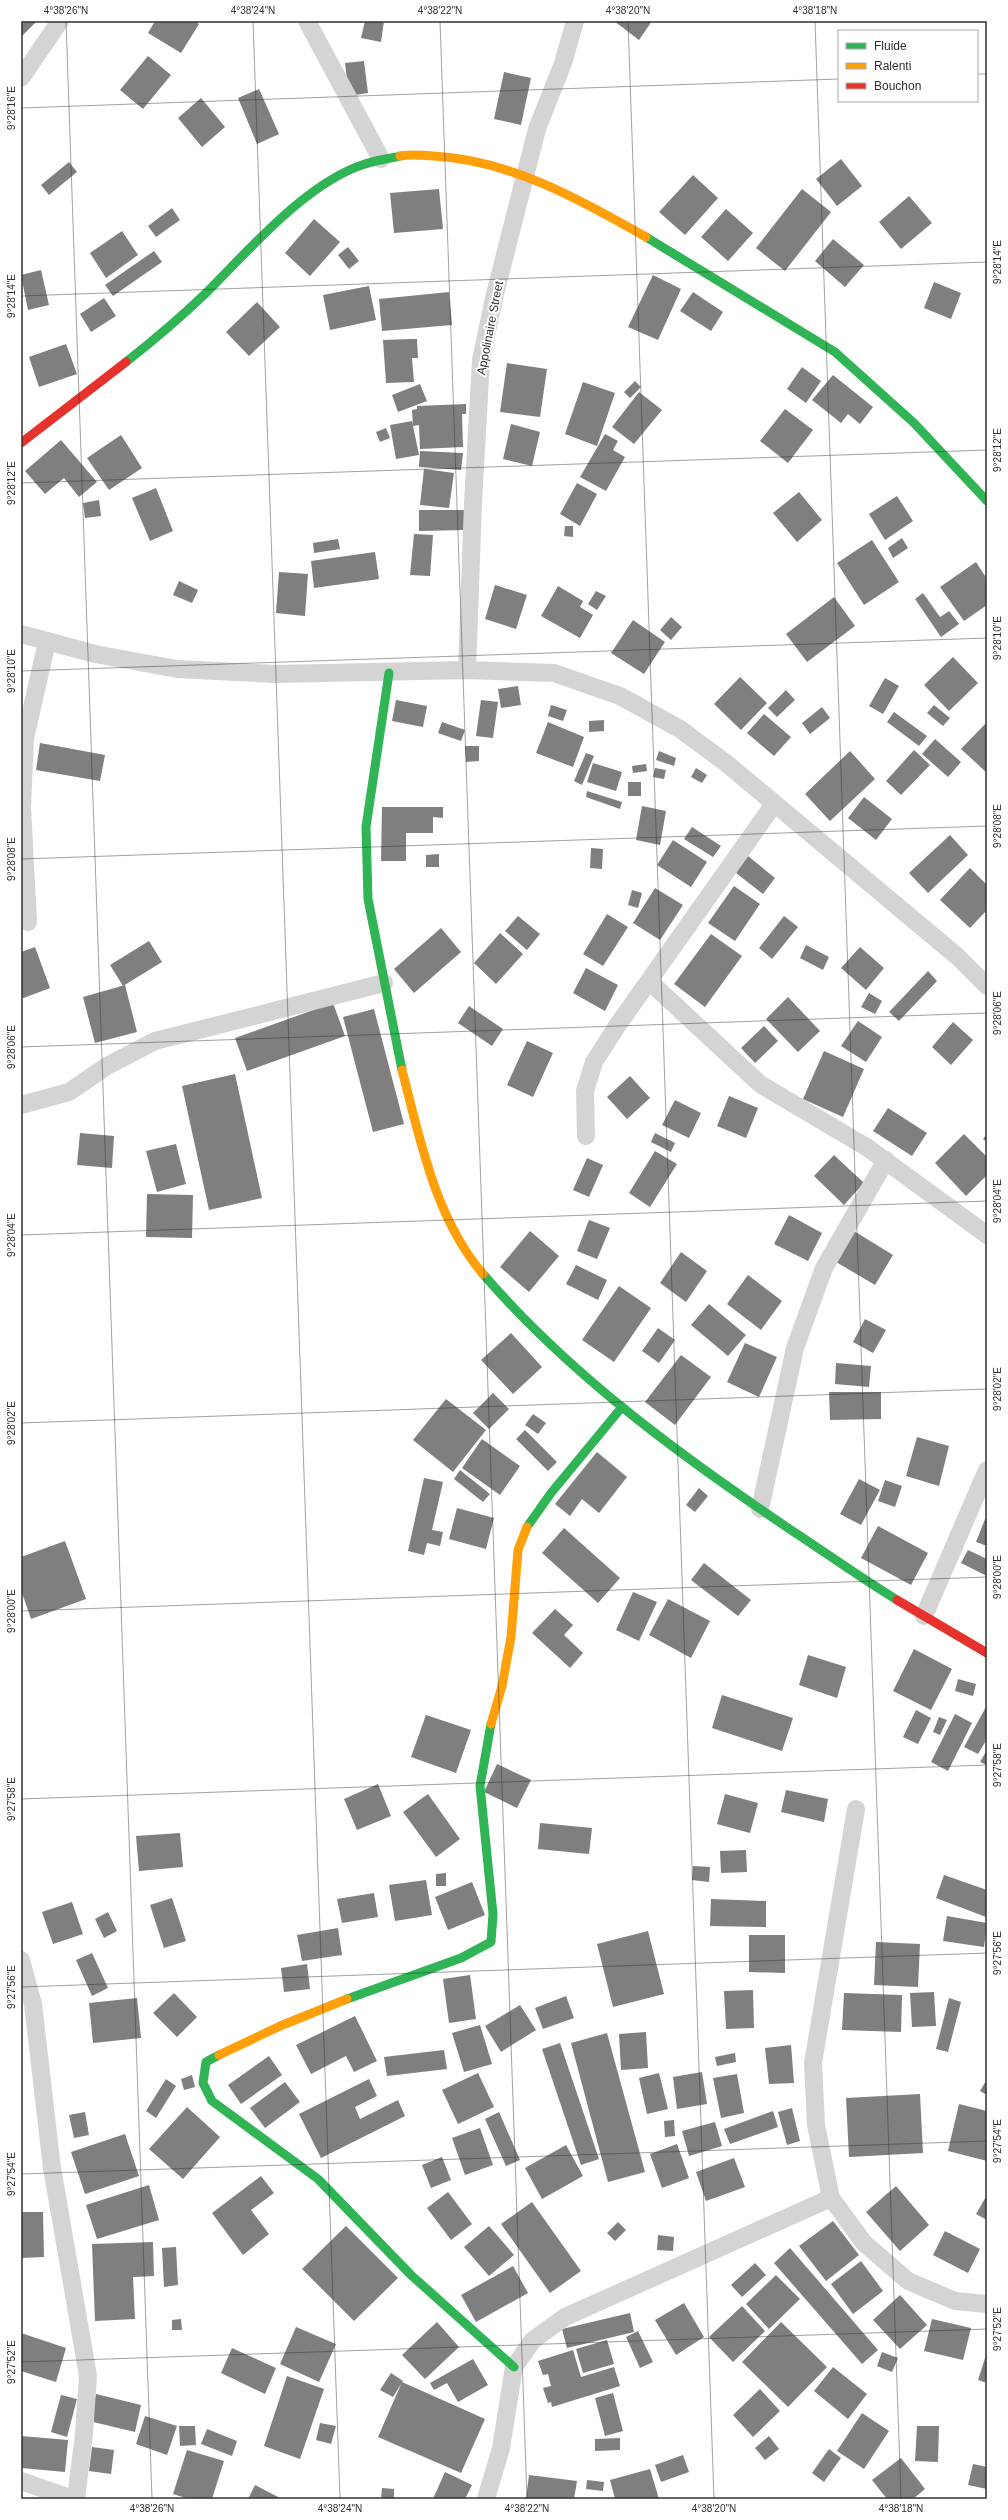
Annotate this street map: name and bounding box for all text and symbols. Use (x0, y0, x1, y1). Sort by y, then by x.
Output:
text: 4°38'26"N (44, 5, 88, 16)
text: 4°38'24"N (231, 5, 275, 16)
text: 4°38'22"N (418, 5, 462, 16)
text: 4°38'20"N (606, 5, 650, 16)
text: 4°38'18"N (793, 5, 837, 16)
legend (838, 30, 978, 102)
text: Fluide (874, 39, 907, 53)
text: Ralenti (874, 59, 911, 73)
text: Bouchon (874, 79, 921, 93)
text: 9°28'16"E (6, 86, 17, 130)
text: 9°28'14"E (992, 240, 1003, 284)
text: 9°28'14"E (6, 274, 17, 318)
street label: Appolinaire Street (474, 279, 506, 376)
text: 9°28'12"E (992, 428, 1003, 472)
text: 9°28'12"E (6, 461, 17, 505)
text: 9°28'10"E (992, 616, 1003, 660)
text: 9°28'10"E (6, 649, 17, 693)
text: 9°28'08"E (992, 804, 1003, 848)
text: 9°28'08"E (6, 837, 17, 881)
text: 9°28'06"E (992, 991, 1003, 1035)
text: 9°28'06"E (6, 1025, 17, 1069)
text: 9°28'04"E (992, 1179, 1003, 1223)
text: 9°28'04"E (6, 1213, 17, 1257)
text: 9°28'02"E (992, 1367, 1003, 1411)
text: 9°28'02"E (6, 1401, 17, 1445)
text: 9°28'00"E (992, 1555, 1003, 1599)
text: 9°28'00"E (6, 1589, 17, 1633)
text: 9°27'58"E (992, 1743, 1003, 1787)
text: 9°27'58"E (6, 1777, 17, 1821)
text: 9°27'56"E (992, 1931, 1003, 1975)
text: 9°27'56"E (6, 1965, 17, 2009)
text: 9°27'54"E (992, 2119, 1003, 2163)
text: 9°27'54"E (6, 2152, 17, 2196)
text: 9°27'52"E (992, 2307, 1003, 2351)
text: 9°27'52"E (6, 2340, 17, 2384)
text: 4°38'26"N (130, 2503, 174, 2514)
text: 4°38'24"N (318, 2503, 362, 2514)
text: 4°38'22"N (505, 2503, 549, 2514)
text: 4°38'20"N (692, 2503, 736, 2514)
text: 4°38'18"N (879, 2503, 923, 2514)

